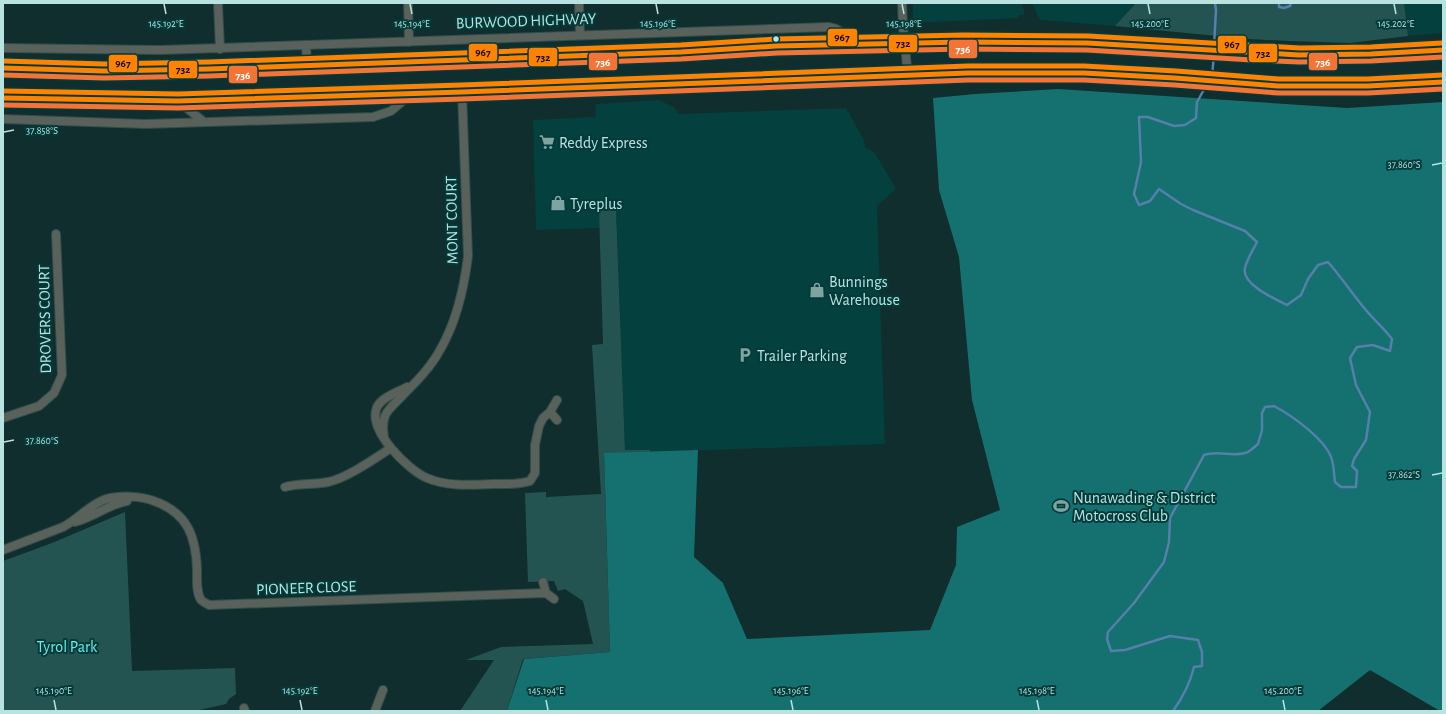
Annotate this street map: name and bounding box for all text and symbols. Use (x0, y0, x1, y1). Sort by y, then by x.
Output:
street label: BURWOOD HIGHWAY (456, 11, 597, 31)
text: 145.192°E (148, 19, 184, 29)
text: 145.194°E (394, 19, 430, 29)
text: 145.196°E (640, 19, 676, 29)
text: 145.198°E (886, 19, 922, 29)
text: 145.200°E (1131, 19, 1169, 29)
text: 145.202°E (1378, 19, 1415, 29)
line badge: 967 (827, 28, 858, 47)
text: 967 (834, 32, 850, 43)
unlabelled marker (771, 34, 781, 44)
line badge: 732 (888, 34, 918, 53)
line badge: 967 (1217, 35, 1247, 54)
text: 732 (896, 38, 910, 49)
line badge: 736 (948, 39, 978, 59)
text: 967 (1224, 39, 1240, 50)
line badge: 967 (468, 43, 498, 62)
line badge: 732 (1248, 43, 1278, 63)
text: 736 (956, 44, 970, 55)
text: 967 (475, 47, 491, 58)
line badge: 732 (528, 47, 558, 67)
text: 732 (1256, 48, 1270, 59)
text: 732 (536, 52, 550, 63)
line badge: 736 (588, 52, 618, 71)
line badge: 736 (1308, 52, 1338, 71)
line badge: 967 (108, 54, 138, 73)
text: 736 (596, 57, 610, 68)
text: 736 (1316, 57, 1330, 68)
text: 967 (115, 58, 131, 69)
line badge: 732 (168, 60, 198, 79)
text: 732 (176, 64, 190, 75)
line badge: 736 (228, 65, 258, 84)
text: 736 (236, 70, 250, 81)
text: 37.858°S (26, 126, 58, 136)
supermarket icon: Reddy Express (538, 133, 556, 151)
place label: Reddy Express (559, 135, 648, 152)
text: 37.860°S (1388, 160, 1421, 170)
street label: MONT COURT (443, 175, 461, 264)
shop icon: Tyreplus (549, 194, 567, 212)
place label: Tyreplus (570, 196, 622, 213)
street label: DROVERS COURT (36, 264, 54, 374)
place label: Bunnings Warehouse (829, 274, 900, 308)
shop icon: Bunnings Warehouse (808, 281, 826, 299)
parking icon: Trailer Parking (736, 346, 754, 364)
place label: Trailer Parking (757, 348, 847, 364)
text: 37.860°S (26, 436, 59, 446)
text: 37.862°S (1388, 470, 1420, 480)
place label: Nunawading & District Motocross Club (1073, 490, 1215, 524)
sports icon: Nunawading & District Motocross Club (1052, 497, 1070, 515)
street label: PIONEER CLOSE (256, 578, 357, 598)
park label: Tyrol Park (37, 639, 98, 656)
text: 145.190°E (36, 686, 72, 696)
text: 145.192°E (282, 686, 318, 696)
text: 145.194°E (528, 686, 564, 696)
text: 145.196°E (773, 686, 809, 696)
text: 145.198°E (1019, 686, 1055, 696)
text: 145.200°E (1264, 686, 1302, 696)

